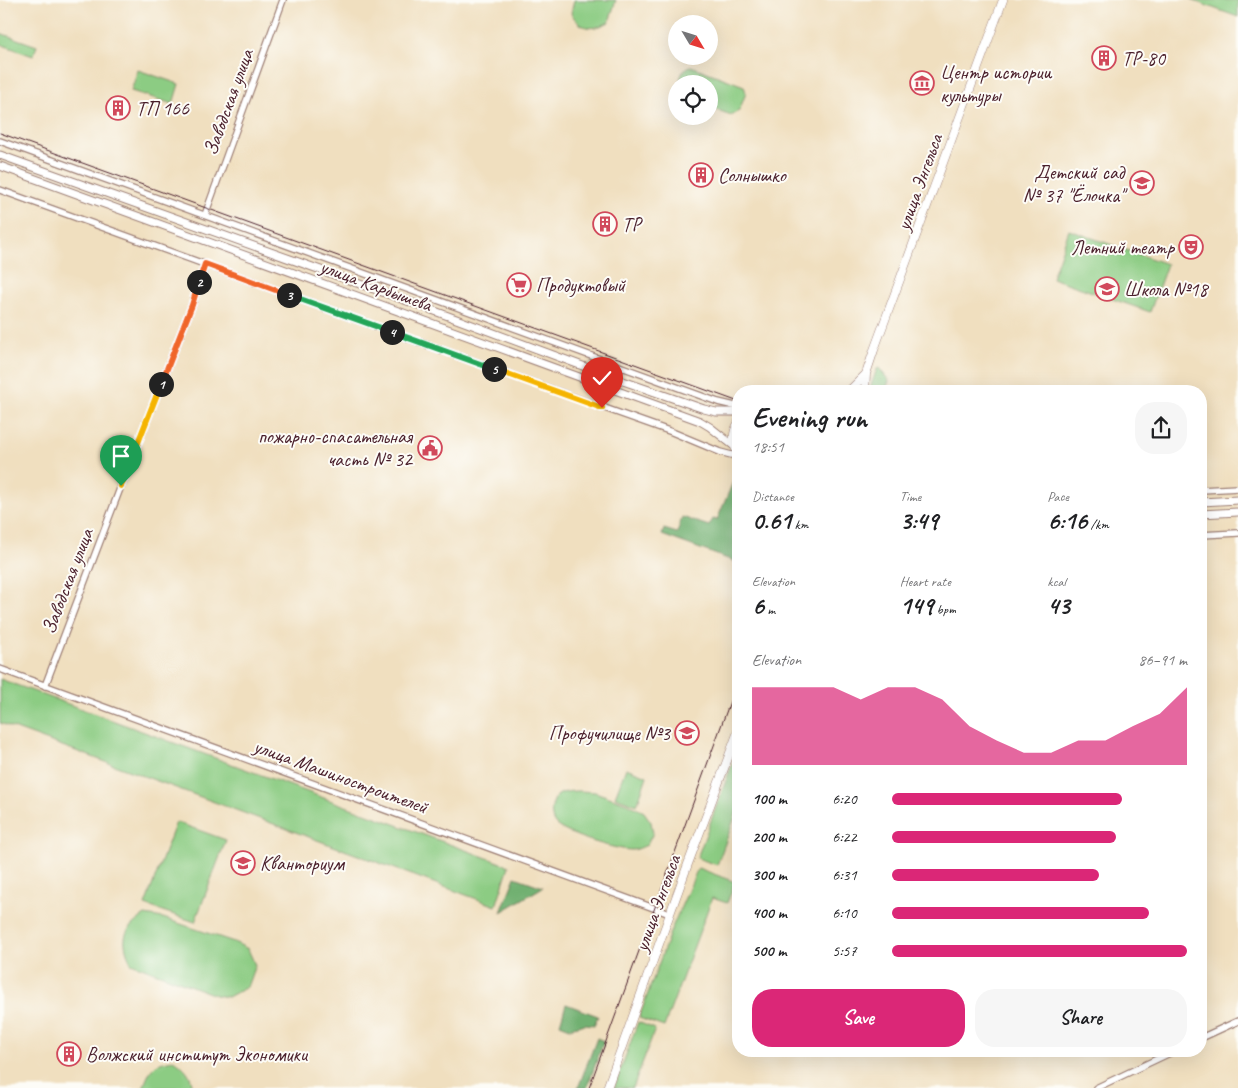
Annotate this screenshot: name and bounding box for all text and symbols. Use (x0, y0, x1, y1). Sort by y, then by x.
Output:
north arrow (668, 15, 718, 65)
map controls (668, 15, 718, 125)
street label: Заводская улица (198, 45, 260, 159)
building icon: ТР-80 (1091, 45, 1117, 71)
place label: ТР-80 (1122, 46, 1167, 71)
place label: Центр истории культуры (940, 60, 1053, 108)
museum icon: Центр истории культуры (909, 70, 935, 96)
button: locate (668, 75, 718, 125)
building icon: ТП 166 (105, 95, 131, 121)
place label: ТП 166 (136, 96, 190, 121)
street label: улица Энгельса (890, 129, 949, 235)
place label: Детский сад № 37 "Ёлочка" (1023, 160, 1128, 208)
building icon: Солнышко (688, 162, 714, 188)
place label: Солнышко (718, 163, 787, 188)
school or university icon: Детский сад № 37 "Ёлочка" (1129, 170, 1155, 196)
building icon: ТР (592, 211, 618, 237)
place label: ТР (622, 212, 643, 237)
theatre icon: Летний театр (1178, 234, 1204, 260)
place label: Летний театр (1071, 235, 1175, 260)
street label: улица Карбышева (316, 253, 437, 318)
pin: 2 (186, 270, 212, 294)
supermarket icon: Продуктовый (506, 272, 532, 298)
place label: Продуктовый (536, 273, 627, 298)
text: 2 (196, 274, 203, 291)
school or university icon: Школа №18 (1094, 276, 1120, 302)
place label: Школа №18 (1124, 277, 1209, 302)
pin: 3 (276, 282, 302, 308)
text: 3 (286, 287, 293, 304)
pin: 4 (380, 320, 404, 344)
text: 4 (389, 324, 396, 341)
pin: 5 (482, 356, 506, 382)
pin (581, 357, 623, 408)
text: 5 (491, 361, 498, 378)
icon: check (588, 364, 616, 392)
pin: 1 (148, 372, 174, 396)
text: 1 (158, 376, 165, 393)
text: Evening run (752, 400, 867, 435)
button: share (1135, 402, 1187, 454)
place label: пожарно-спасательная часть № 32 (258, 424, 414, 472)
pin (100, 435, 142, 486)
public building icon: пожарно-спасательная часть № 32 (417, 435, 443, 461)
text: 18:51 (752, 437, 784, 457)
icon: arrive (107, 442, 135, 470)
text: Distance (752, 488, 794, 505)
text: Time (900, 488, 921, 505)
text: Pace (1047, 488, 1069, 505)
text: 0.61 (752, 505, 791, 537)
text: 3:49 (900, 505, 938, 537)
text: 6:16 (1047, 505, 1087, 537)
text: km (791, 516, 808, 533)
text: /km (1087, 516, 1109, 533)
street label: Заводская улица (36, 524, 99, 637)
text: Elevation (752, 573, 795, 590)
text: Heart rate (900, 573, 951, 590)
text: kcal (1047, 573, 1066, 590)
text: 6 (752, 590, 764, 622)
text: 149 (900, 590, 933, 622)
text: 43 (1047, 590, 1070, 622)
text: m (764, 601, 775, 618)
text: bpm (933, 601, 956, 618)
text: Elevation (752, 650, 801, 670)
text: 86–91 m (1138, 650, 1187, 670)
school or university icon: Профучилище №3 (674, 720, 700, 746)
place label: Профучилище №3 (549, 721, 672, 746)
street label: улица Машиностроителей (250, 733, 433, 820)
text: 100 m (752, 789, 787, 809)
text: 6:20 (832, 789, 857, 809)
text: 200 m (752, 827, 787, 847)
text: 6:22 (832, 827, 857, 847)
school or university icon: Кванториум (230, 850, 256, 876)
street label: улица Энгельса (628, 850, 687, 956)
place label: Кванториум (260, 851, 345, 876)
text: 300 m (752, 865, 787, 885)
text: 6:31 (832, 865, 857, 885)
text: 400 m (752, 903, 787, 923)
text: 6:10 (832, 903, 857, 923)
text: 500 m (752, 941, 786, 961)
text: 5:57 (832, 941, 857, 961)
button: Save (752, 989, 965, 1047)
button: Share (975, 989, 1187, 1047)
building icon: Волжский институт Экономики (56, 1041, 82, 1067)
place label: Волжский институт Экономики (86, 1042, 309, 1067)

